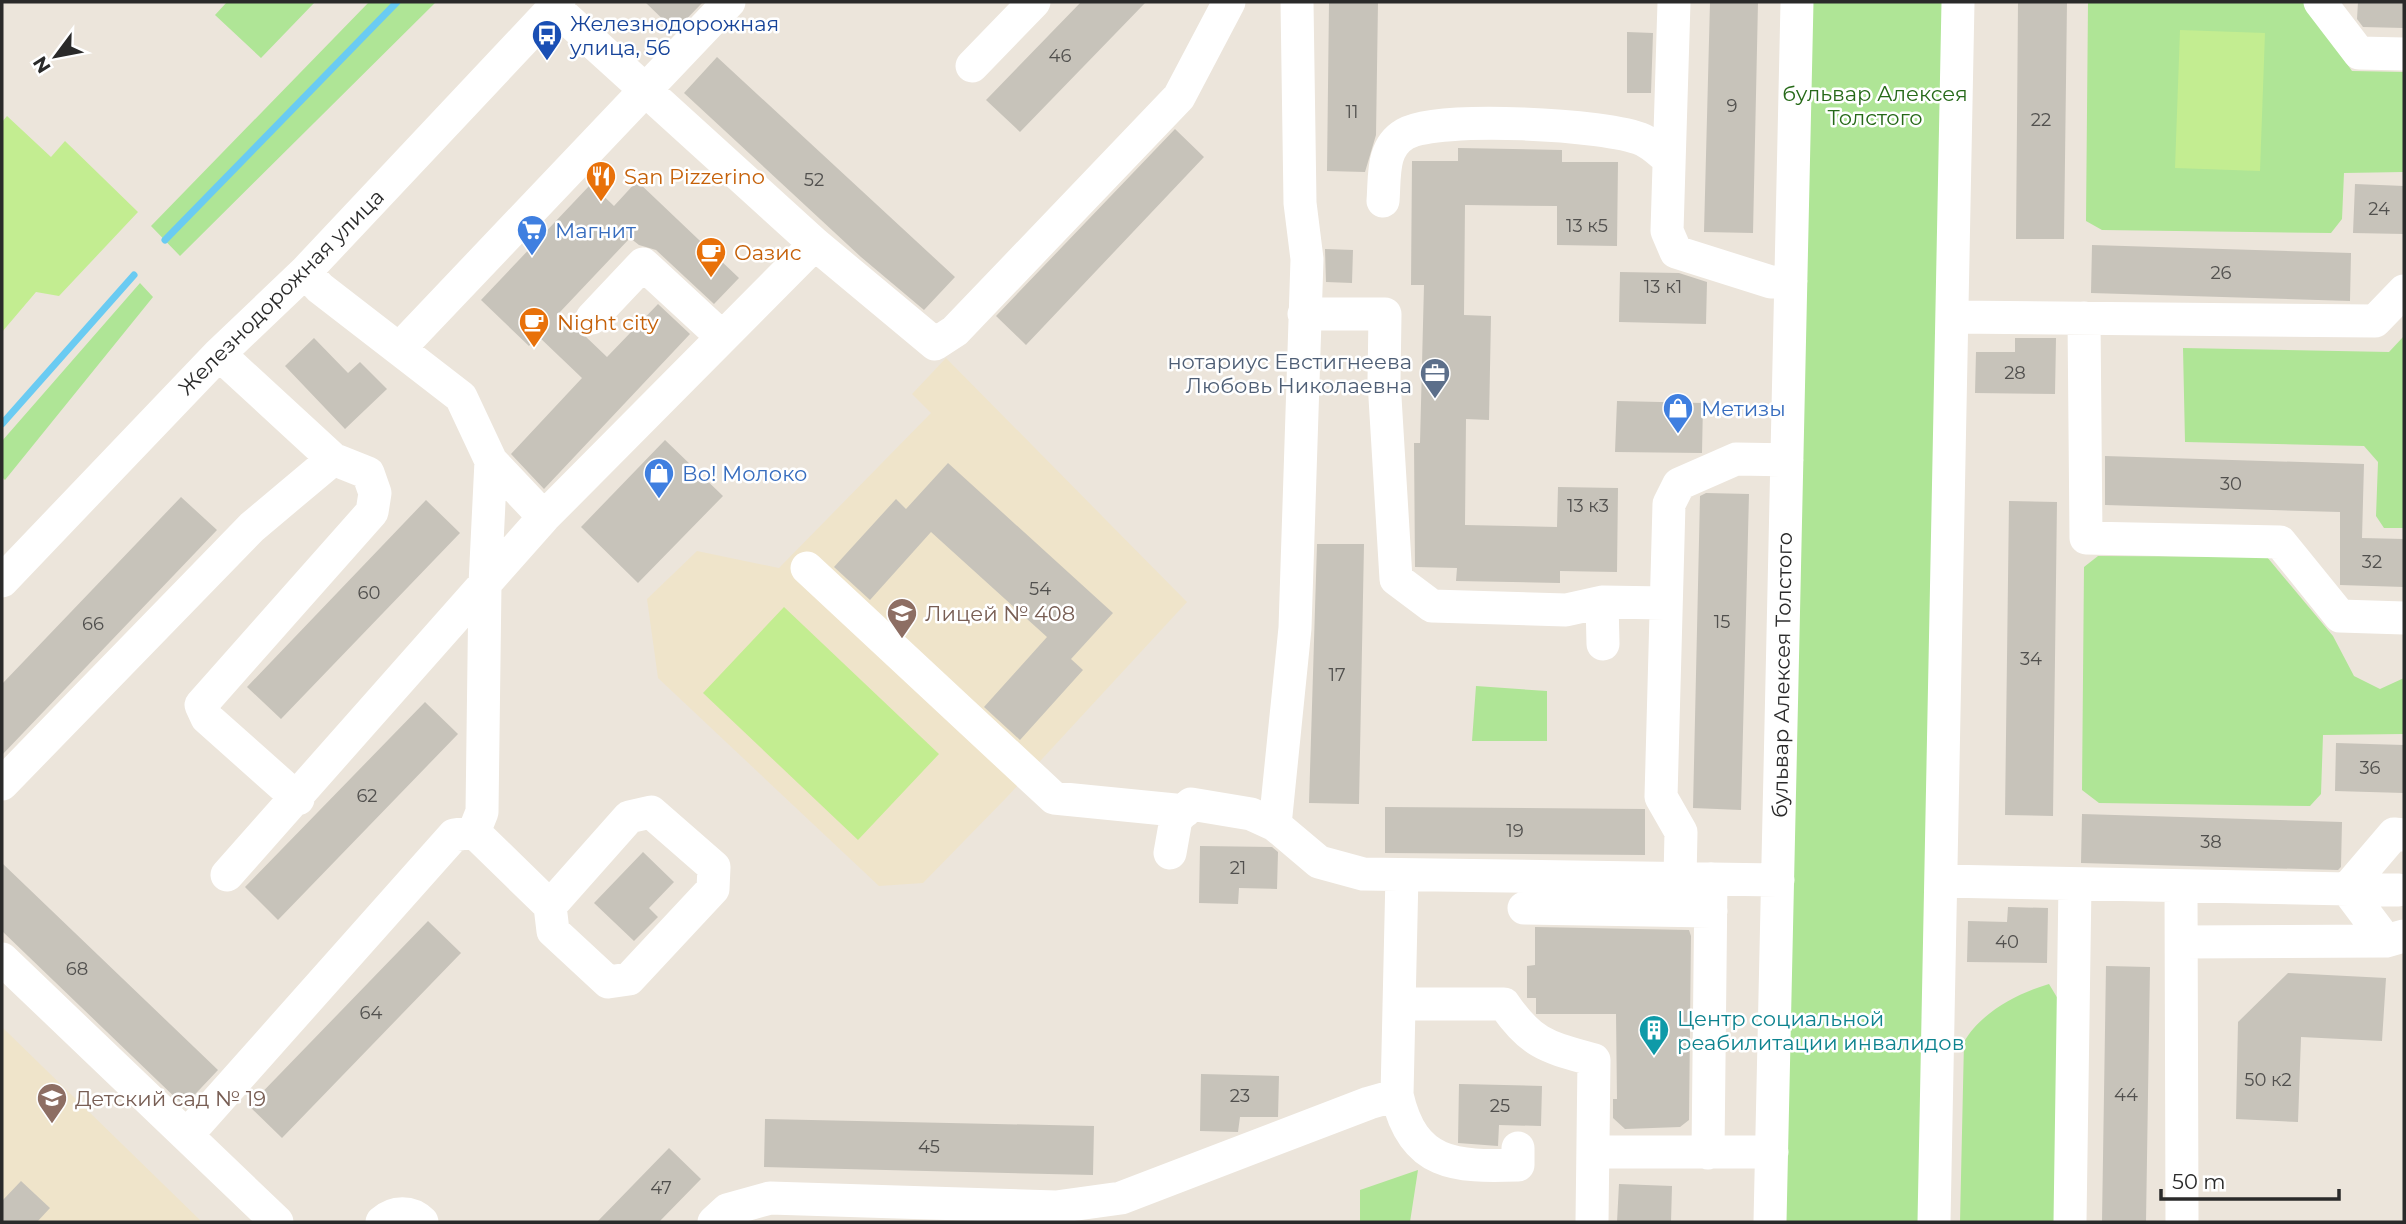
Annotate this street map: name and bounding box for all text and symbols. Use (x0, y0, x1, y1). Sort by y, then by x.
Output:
place label: Железнодорожная улица, 56 (569, 11, 779, 60)
bus stop icon: Железнодорожная улица, 56 (530, 18, 564, 62)
north arrow (21, 21, 91, 91)
house number: 46 (1049, 45, 1071, 67)
text: N (28, 52, 56, 77)
park label: бульвар Алексея Толстого (1782, 81, 1968, 130)
house number: 9 (1727, 95, 1738, 117)
house number: 11 (1346, 101, 1359, 123)
house number: 22 (2031, 109, 2051, 131)
restaurant icon: San Pizzerino (584, 159, 618, 203)
place label: San Pizzerino (624, 164, 765, 189)
house number: 52 (804, 169, 824, 191)
street label: Железнодорожная улица (173, 184, 389, 400)
house number: 24 (2368, 198, 2390, 220)
supermarket icon: Магнит (515, 213, 549, 257)
house number: 13 к5 (1566, 215, 1608, 237)
place label: Магнит (555, 218, 636, 243)
cafe icon: Оазис (694, 235, 728, 279)
place label: Оазис (734, 240, 802, 265)
house number: 26 (2210, 262, 2232, 284)
house number: 13 к1 (1644, 276, 1682, 298)
cafe icon: Night city (517, 305, 551, 349)
place label: Night city (557, 310, 659, 335)
place label: нотариус Евстигнеева Любовь Николаевна (1167, 349, 1412, 398)
office icon: нотариус Евстигнеева Любовь Николаевна (1418, 356, 1452, 400)
house number: 28 (2004, 362, 2026, 384)
shop icon: Метизы (1661, 391, 1695, 435)
place label: Метизы (1701, 396, 1786, 421)
shop icon: Во! Молоко (642, 456, 676, 500)
place label: Во! Молоко (682, 461, 807, 486)
house number: 30 (2220, 473, 2242, 495)
house number: 13 к3 (1567, 495, 1609, 517)
street label: бульвар Алексея Толстого (1767, 532, 1797, 818)
house number: 32 (2362, 551, 2382, 573)
house number: 54 (1029, 578, 1051, 600)
house number: 60 (358, 582, 380, 604)
school or university icon: Лицей № 408 (885, 596, 919, 640)
place label: Лицей № 408 (925, 601, 1075, 626)
house number: 15 (1714, 611, 1730, 633)
house number: 66 (82, 613, 104, 635)
house number: 34 (2020, 648, 2042, 670)
house number: 17 (1328, 664, 1346, 686)
house number: 36 (2359, 757, 2381, 779)
house number: 62 (356, 785, 378, 807)
house number: 19 (1506, 820, 1524, 842)
house number: 38 (2200, 831, 2222, 853)
house number: 21 (1230, 857, 1246, 879)
house number: 40 (1995, 931, 2019, 953)
house number: 68 (66, 958, 88, 980)
house number: 64 (360, 1002, 383, 1024)
place label: Центр социальной реабилитации инвалидов (1677, 1006, 1964, 1055)
building icon: Центр социальной реабилитации инвалидов (1637, 1013, 1671, 1057)
house number: 50 к2 (2244, 1069, 2292, 1091)
school or university icon: Детский сад № 19 (35, 1081, 69, 1125)
house number: 44 (2114, 1084, 2138, 1106)
house number: 23 (1230, 1085, 1250, 1107)
place label: Детский сад № 19 (75, 1086, 266, 1111)
house number: 25 (1490, 1095, 1510, 1117)
house number: 45 (918, 1136, 940, 1158)
scale bar (2161, 1158, 2340, 1202)
text: 50 m (2172, 1169, 2226, 1194)
house number: 47 (650, 1177, 672, 1199)

